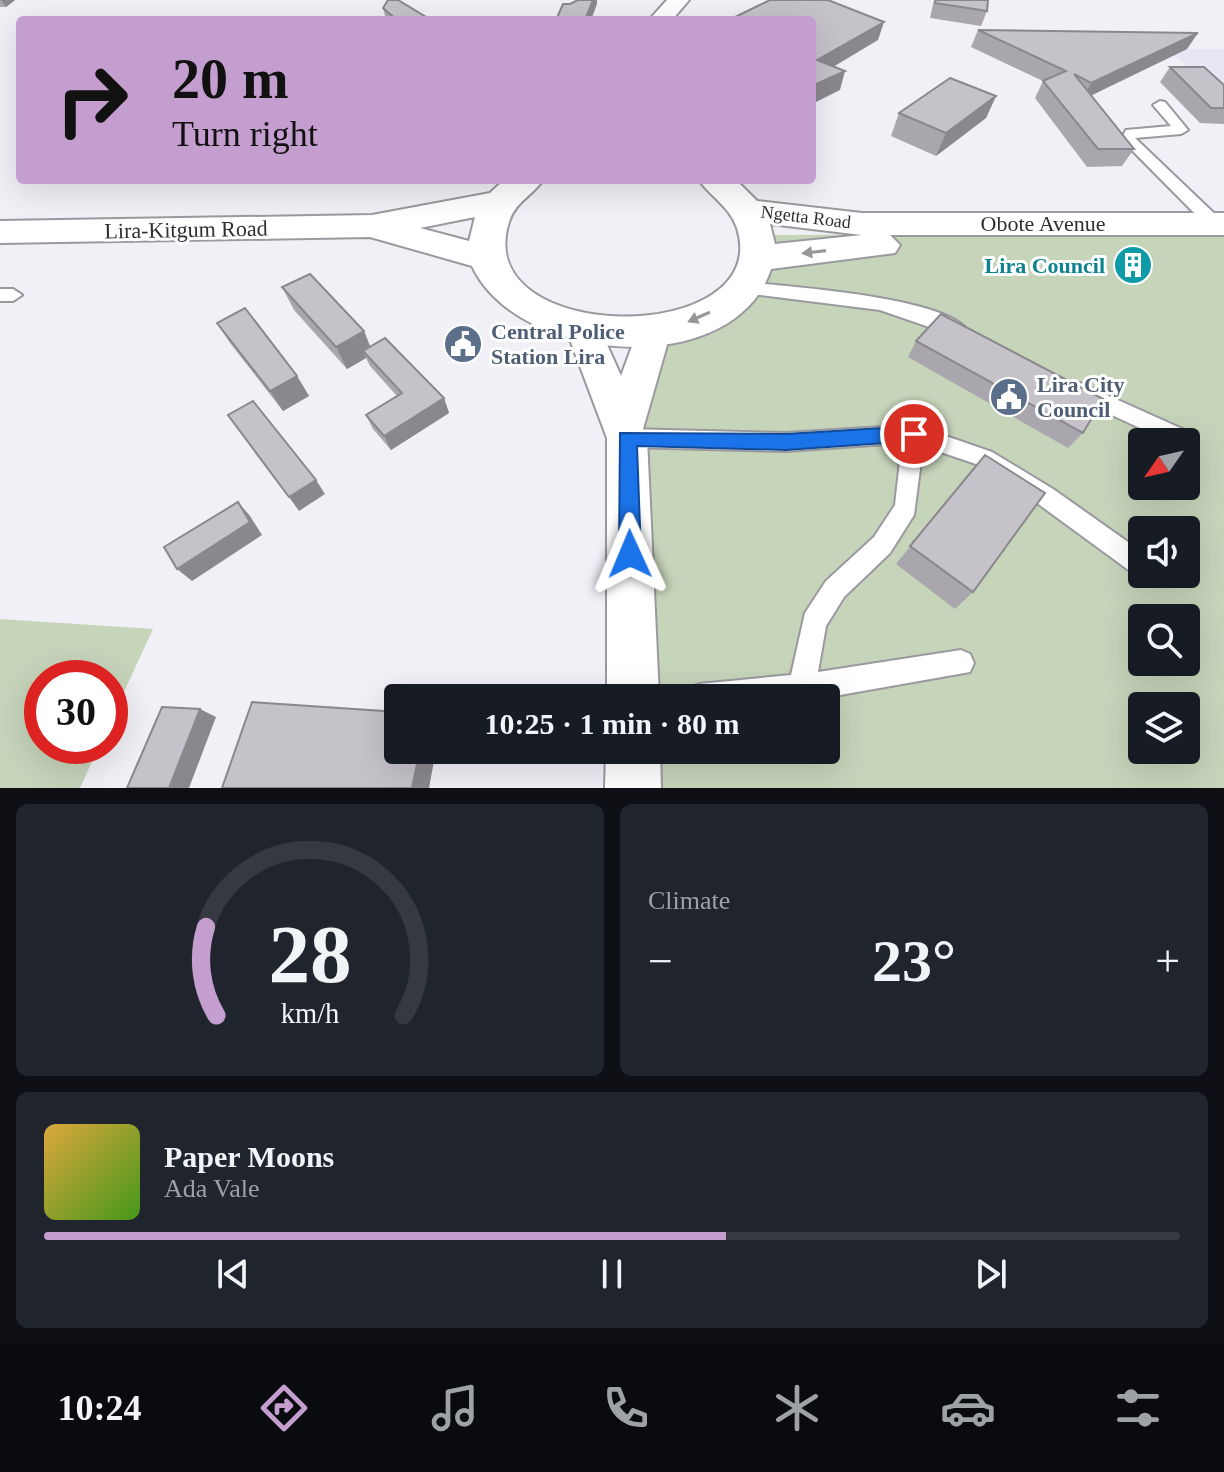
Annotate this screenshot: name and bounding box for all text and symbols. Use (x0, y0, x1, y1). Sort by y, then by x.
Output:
icon: right (40, 48, 144, 152)
text: 20 m (172, 48, 289, 110)
text: Turn right (172, 114, 318, 154)
street label: Ngetta Road (760, 202, 852, 232)
street label: Obote Avenue (981, 211, 1105, 236)
street label: Lira-Kitgum Road (104, 216, 268, 243)
building icon: Lira Council (1112, 244, 1154, 286)
one-way arrow (801, 245, 826, 258)
place label: Lira Council (985, 253, 1105, 278)
one-way arrow (687, 310, 711, 324)
place label: Central Police Station Lira (491, 319, 625, 369)
public building icon: Central Police Station Lira (442, 323, 484, 365)
place label: Lira City Council (1037, 372, 1124, 422)
public building icon: Lira City Council (988, 376, 1030, 418)
pin (880, 400, 948, 468)
icon: arrive (892, 412, 936, 456)
north arrow (1128, 428, 1200, 500)
map controls (1128, 428, 1200, 764)
position arrow (588, 512, 672, 596)
button: sound (1128, 516, 1200, 588)
button: search (1128, 604, 1200, 676)
speed limit sign: 30 (24, 660, 128, 764)
button: layers (1128, 692, 1200, 764)
text: 10:25 · 1 min · 80 m (485, 707, 740, 740)
text: Climate (648, 886, 730, 915)
text: 28 (268, 908, 352, 1000)
text: 23° (872, 928, 956, 994)
text: − (648, 937, 673, 986)
text: + (1155, 937, 1180, 986)
text: km/h (281, 998, 339, 1029)
text: Paper Moons (164, 1140, 334, 1173)
text: Ada Vale (164, 1174, 260, 1203)
icon: previous (211, 1252, 255, 1296)
icon: pause (590, 1252, 634, 1296)
icon: next (969, 1252, 1013, 1296)
icon: directions (256, 1380, 312, 1436)
icon: music (427, 1380, 483, 1436)
icon: phone (598, 1380, 654, 1436)
icon: climate (769, 1380, 825, 1436)
icon: car (940, 1380, 996, 1436)
icon: filters (1110, 1380, 1166, 1436)
text: 10:24 (57, 1388, 141, 1428)

